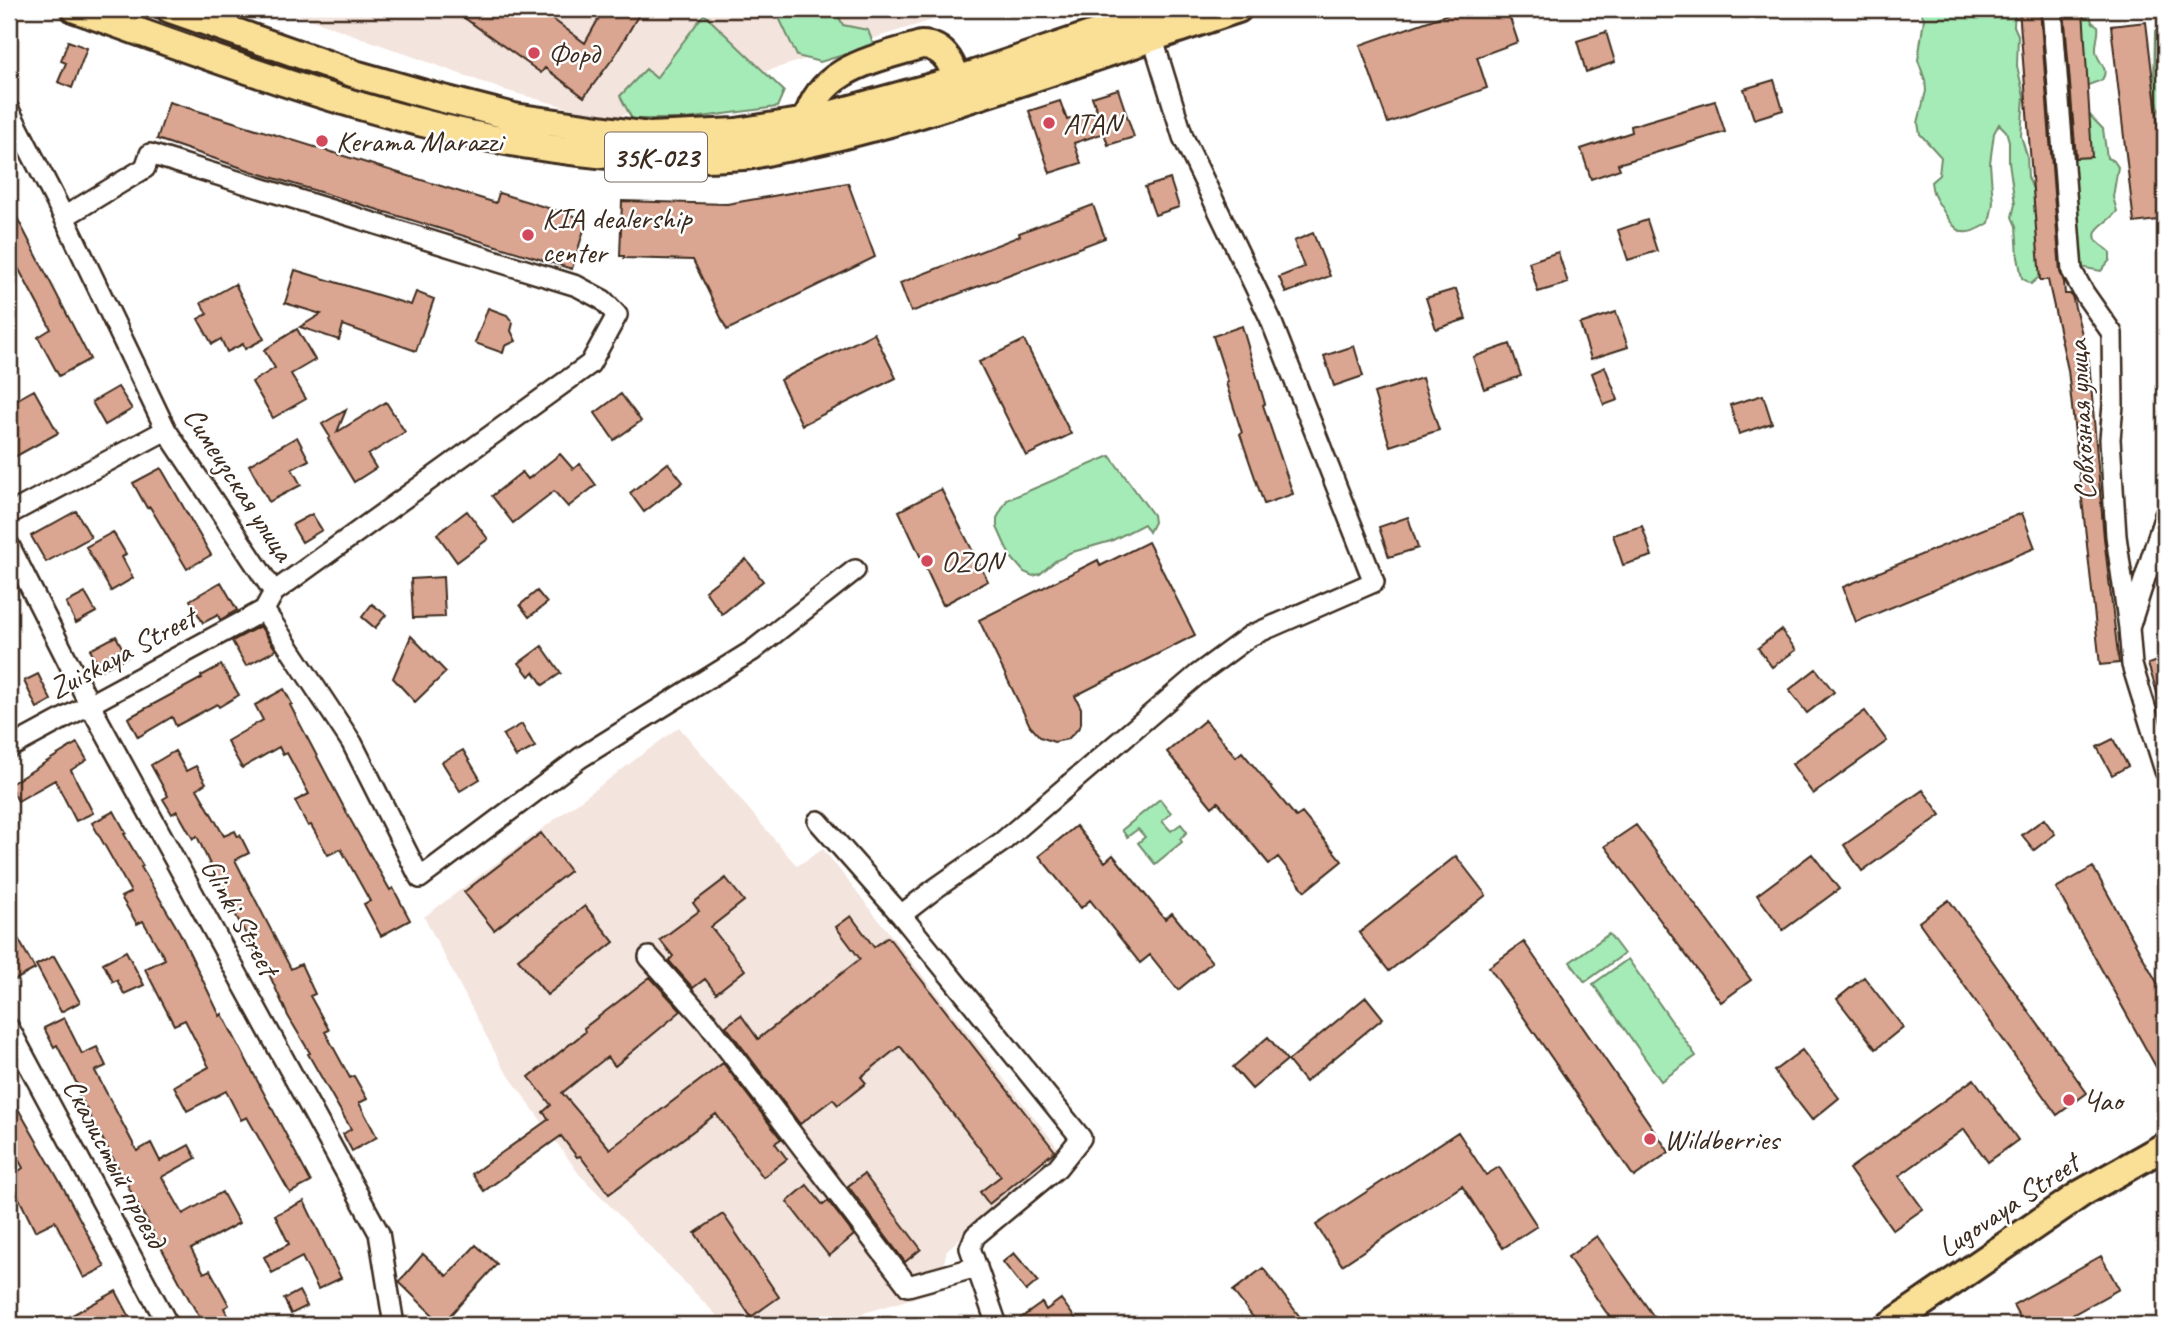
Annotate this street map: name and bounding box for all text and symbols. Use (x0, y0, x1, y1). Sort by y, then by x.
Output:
place label: Форд (548, 34, 602, 72)
marker: Форд (526, 45, 542, 61)
place label: ATAN (1063, 104, 1125, 142)
marker: ATAN (1041, 115, 1057, 131)
place label: Kerama Marazzi (336, 122, 506, 160)
road number: 35К-023 (605, 132, 707, 182)
marker: Kerama Marazzi (314, 133, 330, 149)
place label: KIA dealership center (542, 199, 693, 271)
marker: KIA dealership center (520, 227, 536, 243)
street label: Совхозная улица (2058, 337, 2104, 501)
street label: Симеизская улица (175, 400, 304, 570)
place label: OZON (941, 542, 1007, 580)
marker: OZON (919, 553, 935, 569)
street label: Zuiskaya Street (42, 597, 206, 708)
street label: Glinki Street (192, 852, 290, 986)
street label: Скалистый проезд (55, 1072, 177, 1256)
place label: Чао (2083, 1081, 2126, 1119)
marker: Чао (2061, 1092, 2077, 1108)
place label: Wildberries (1664, 1120, 1782, 1158)
marker: Wildberries (1642, 1131, 1658, 1147)
street label: Lugovaya Street (1930, 1142, 2089, 1266)

